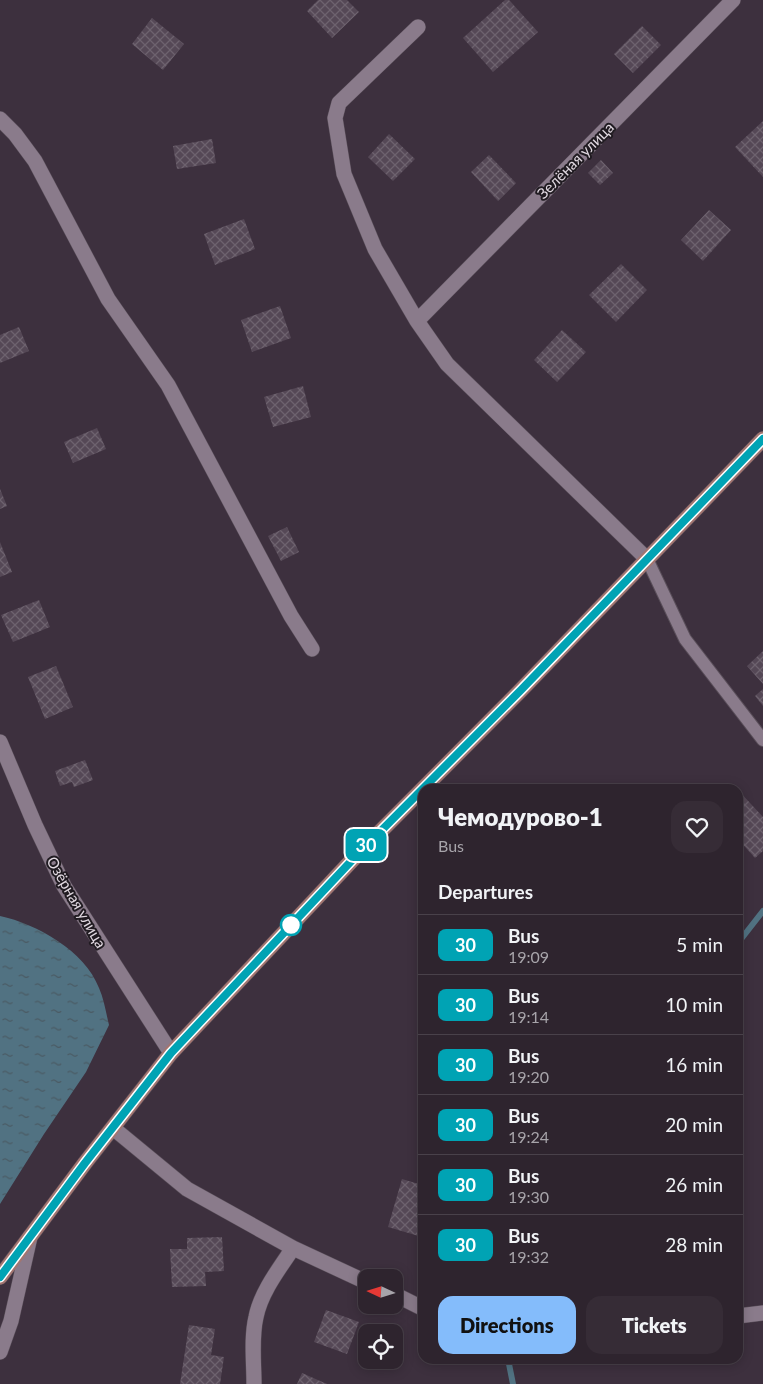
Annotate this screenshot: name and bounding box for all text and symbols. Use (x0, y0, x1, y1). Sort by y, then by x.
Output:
street label: Зелёная улица (533, 118, 617, 202)
button: heart (671, 801, 723, 853)
text: Чемодурово-1 (438, 802, 603, 831)
line badge: 30 (344, 829, 388, 861)
text: 30 (356, 834, 376, 856)
text: Bus (438, 836, 464, 855)
street label: Озёрная улица (43, 853, 111, 951)
text: Departures (438, 880, 533, 903)
unlabelled marker (280, 914, 302, 936)
text: Bus (508, 924, 539, 947)
text: 5 min (676, 933, 723, 956)
text: 30 (455, 934, 476, 956)
text: 19:09 (508, 947, 549, 966)
text: Bus (508, 984, 539, 1007)
text: 10 min (665, 993, 723, 1016)
text: 30 (455, 994, 476, 1016)
text: 19:14 (508, 1007, 549, 1026)
text: Bus (508, 1044, 539, 1067)
text: 16 min (665, 1053, 723, 1076)
text: 30 (455, 1054, 476, 1076)
text: 19:20 (508, 1067, 549, 1086)
text: Bus (508, 1104, 539, 1127)
text: 20 min (665, 1113, 723, 1136)
text: 30 (455, 1114, 476, 1136)
text: 19:24 (508, 1127, 549, 1146)
text: Bus (508, 1164, 539, 1187)
text: 26 min (665, 1173, 723, 1196)
text: 30 (455, 1174, 476, 1196)
text: 19:30 (508, 1187, 549, 1206)
text: Bus (508, 1224, 539, 1247)
text: 28 min (665, 1233, 723, 1256)
text: 30 (455, 1234, 476, 1256)
text: 19:32 (508, 1247, 549, 1266)
north arrow (358, 1269, 402, 1314)
map controls (358, 1269, 403, 1369)
button: Directions (438, 1296, 576, 1354)
button: Tickets (586, 1296, 723, 1354)
button: locate (358, 1324, 403, 1369)

